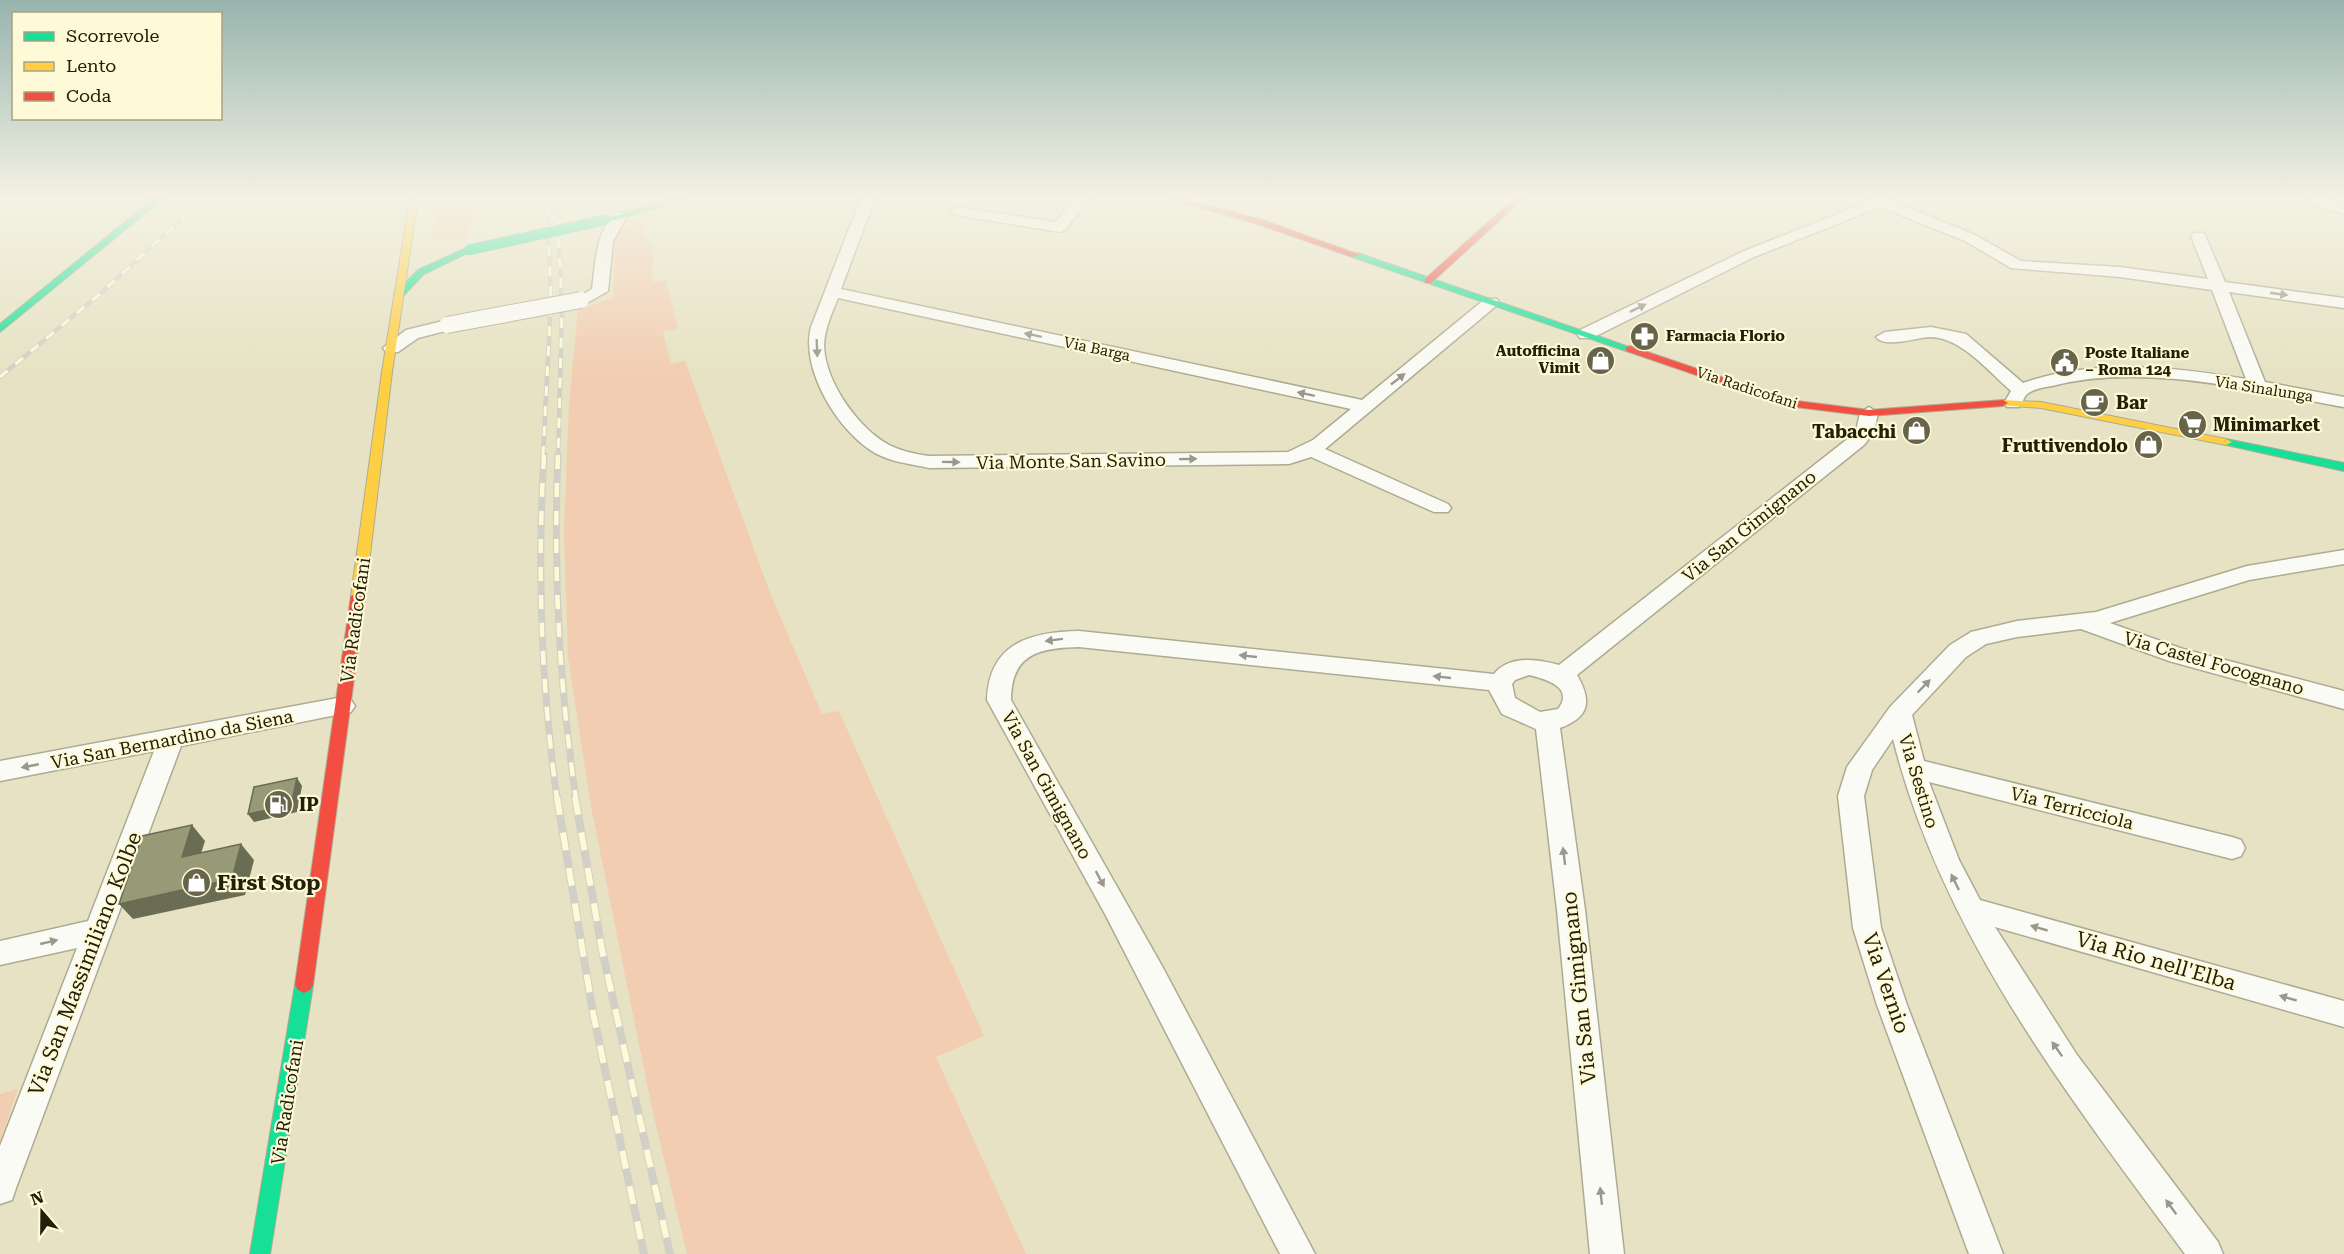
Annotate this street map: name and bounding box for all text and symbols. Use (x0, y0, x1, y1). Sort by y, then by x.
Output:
legend (12, 12, 222, 120)
text: Scorrevole (66, 25, 160, 46)
text: Lento (66, 55, 116, 76)
text: Coda (66, 85, 112, 106)
one-way arrow (2270, 290, 2289, 299)
one-way arrow (1630, 304, 1647, 313)
pharmacy icon: Farmacia Florio (1629, 320, 1661, 352)
place label: Farmacia Florio (1666, 327, 1785, 345)
one-way arrow (1024, 330, 1042, 340)
street label: Via Barga (1062, 333, 1132, 365)
one-way arrow (812, 339, 822, 358)
place label: Autofficina Vimit (1496, 342, 1580, 377)
shop icon: Autofficina Vimit (1585, 344, 1617, 376)
place label: Poste Italiane – Roma 124 (2085, 344, 2189, 379)
public building icon: Poste Italiane – Roma 124 (2048, 346, 2080, 378)
street label: Via Radicofani (1694, 363, 1800, 413)
one-way arrow (1390, 372, 1406, 385)
street label: Via Sinalunga (2214, 372, 2314, 406)
cafe icon: Bar (2079, 386, 2111, 418)
one-way arrow (1296, 389, 1315, 398)
place label: Bar (2116, 392, 2148, 413)
supermarket icon: Minimarket (2176, 408, 2208, 440)
place label: Minimarket (2213, 414, 2320, 435)
shop icon: Tabacchi (1901, 415, 1933, 447)
place label: Tabacchi (1812, 421, 1896, 442)
shop icon: Fruttivendolo (2133, 429, 2165, 461)
place label: Fruttivendolo (2002, 435, 2128, 456)
street label: Via Monte San Savino (976, 449, 1166, 473)
one-way arrow (1179, 454, 1198, 464)
one-way arrow (942, 458, 961, 467)
street label: Via San Gimignano (1678, 466, 1820, 586)
street label: Via Radicofani (336, 556, 374, 684)
street label: Via Castel Focognano (2121, 627, 2307, 699)
one-way arrow (1044, 635, 1063, 644)
one-way arrow (1238, 651, 1257, 661)
one-way arrow (1432, 672, 1451, 682)
one-way arrow (1917, 679, 1931, 694)
street label: Via San Bernardino da Siena (49, 705, 295, 773)
street label: Via San Gimignano (998, 707, 1096, 863)
street label: Via Sestino (1895, 731, 1943, 831)
one-way arrow (21, 762, 40, 771)
street label: Via Terricciola (2008, 783, 2136, 834)
fuel station icon: IP (262, 788, 294, 820)
place label: IP (299, 794, 319, 815)
street label: Via San Massimiliano Kolbe (23, 829, 147, 1099)
one-way arrow (1560, 846, 1569, 865)
shop icon: First Stop (180, 867, 212, 899)
place label: First Stop (217, 871, 320, 895)
one-way arrow (1095, 871, 1105, 888)
one-way arrow (1951, 874, 1960, 891)
street label: Via San Gimignano (1557, 890, 1601, 1086)
one-way arrow (2030, 923, 2048, 932)
street label: Via Rio nell'Elba (2073, 927, 2239, 995)
street label: Via Vernio (1858, 929, 1914, 1037)
one-way arrow (40, 937, 59, 946)
one-way arrow (2279, 993, 2297, 1002)
street label: Via Radicofani (267, 1038, 307, 1166)
one-way arrow (2051, 1041, 2063, 1057)
north arrow (12, 1182, 72, 1242)
one-way arrow (1596, 1186, 1606, 1205)
text: N (28, 1187, 46, 1209)
one-way arrow (2165, 1199, 2177, 1215)

